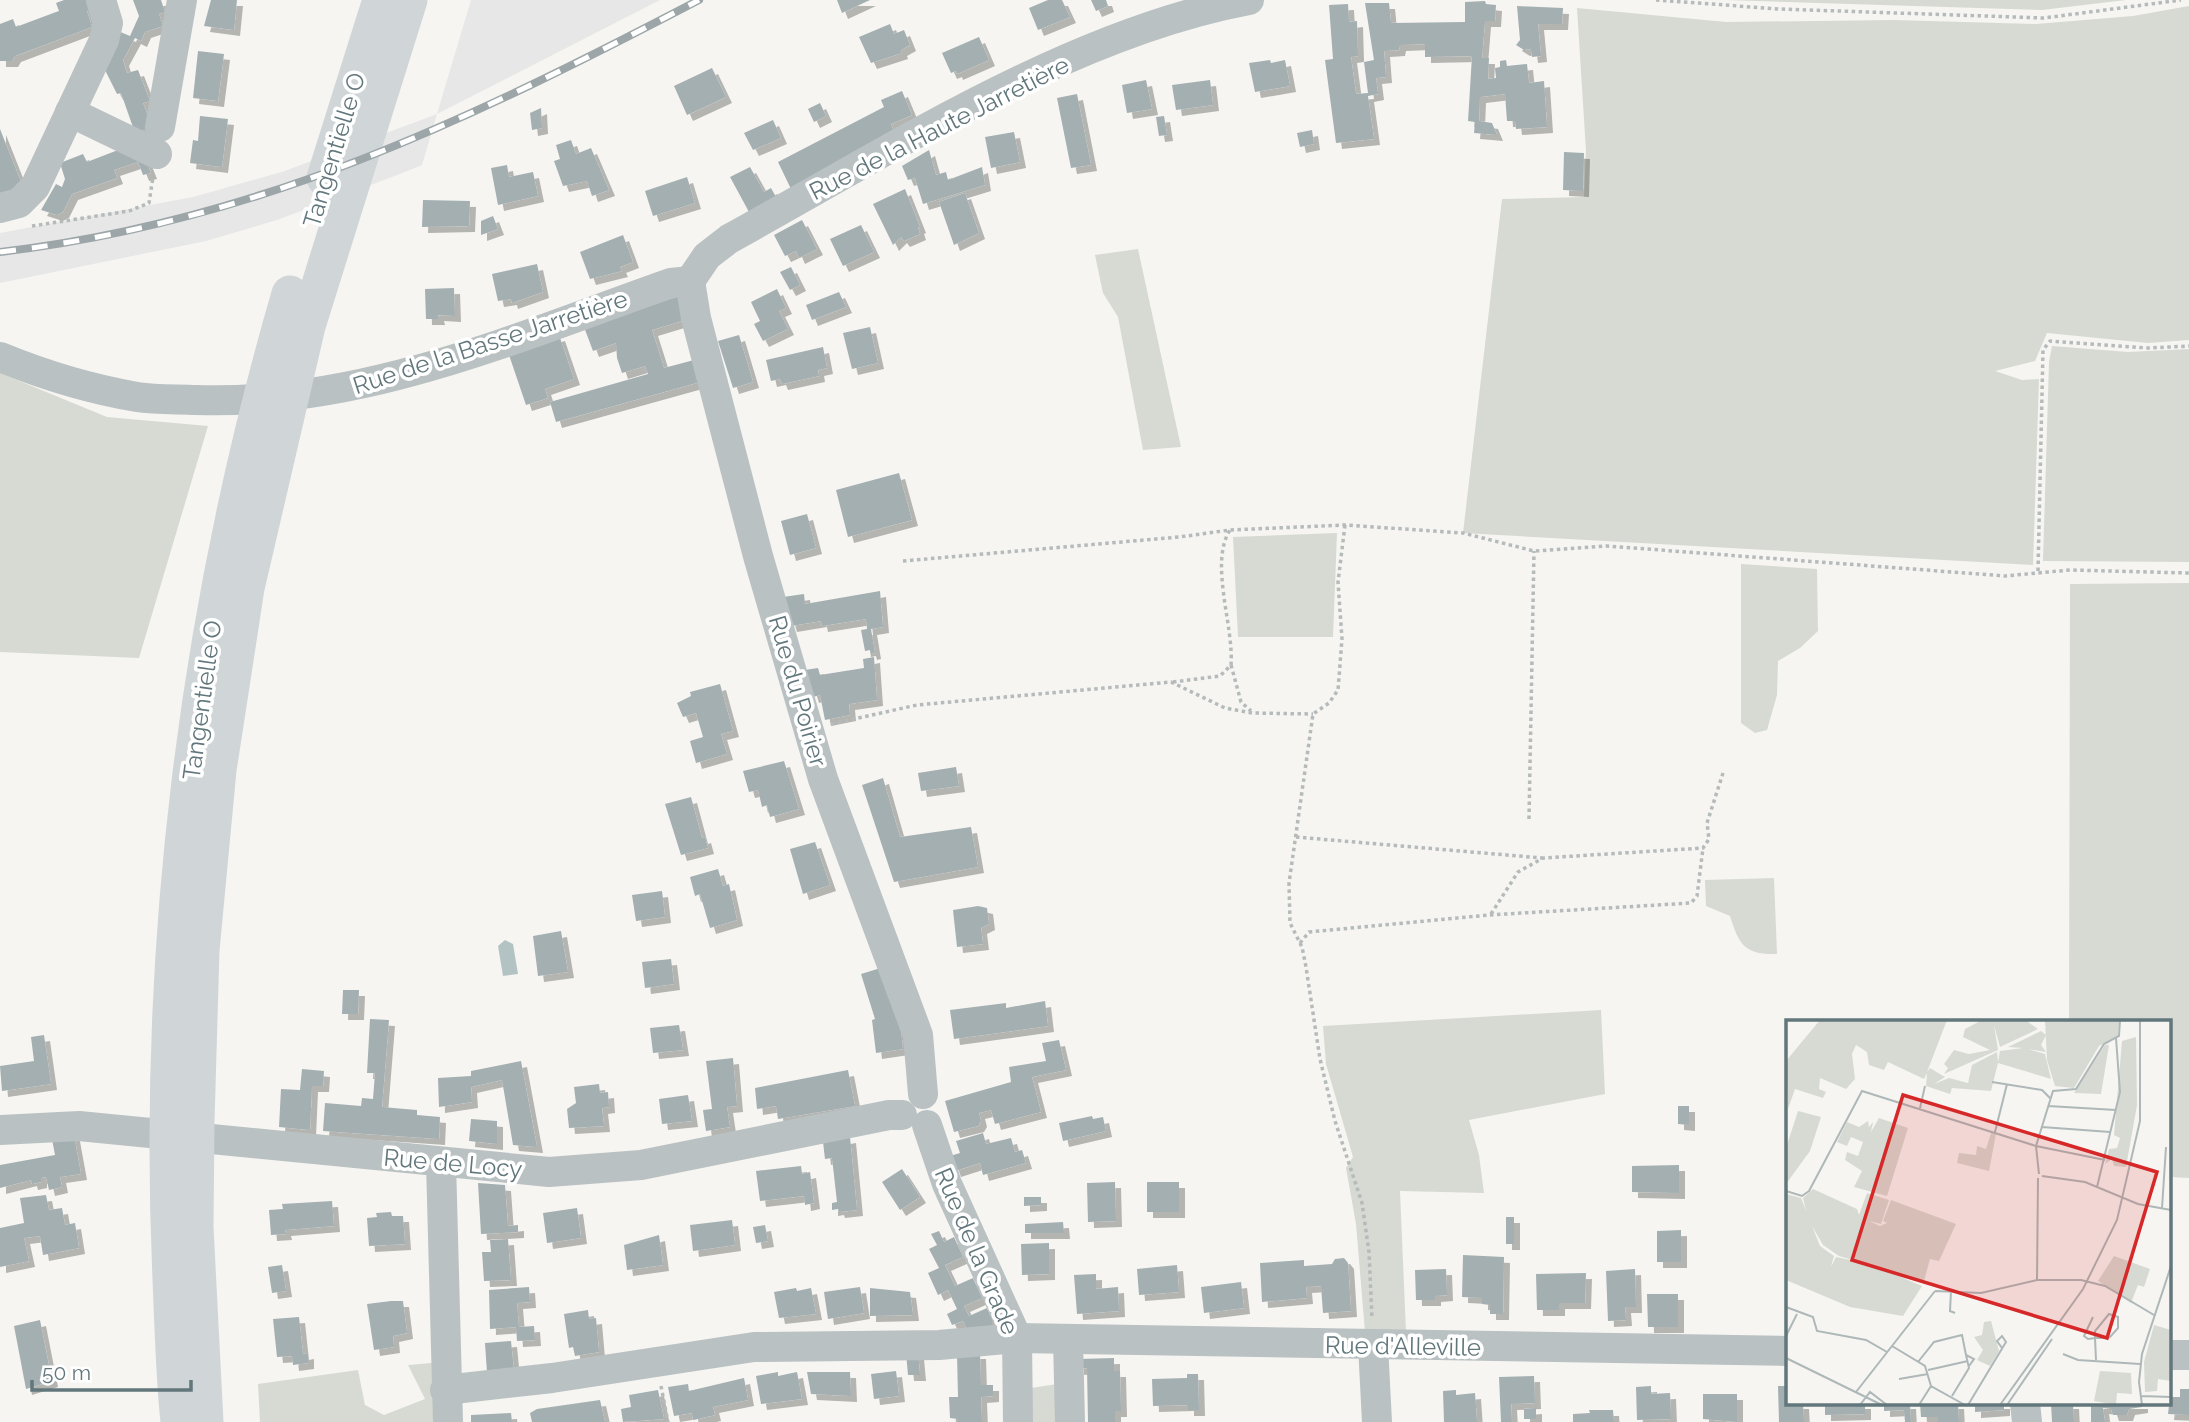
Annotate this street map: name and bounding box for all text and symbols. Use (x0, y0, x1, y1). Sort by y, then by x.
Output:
street label: Rue de la Haute Jarretière (804, 50, 1074, 206)
street label: Tangentielle O (297, 69, 371, 231)
street label: Rue de la Basse Jarretière (349, 284, 631, 400)
street label: Rue du Poirier (763, 612, 834, 770)
street label: Tangentielle O (176, 618, 228, 782)
inset map (1786, 1020, 2172, 1404)
street label: Rue de Locy (382, 1142, 524, 1184)
street label: Rue de la Grade (929, 1163, 1025, 1339)
street label: Rue d'Alleville (1325, 1330, 1481, 1362)
scale bar (32, 1348, 191, 1392)
text: 50 m (42, 1360, 91, 1385)

